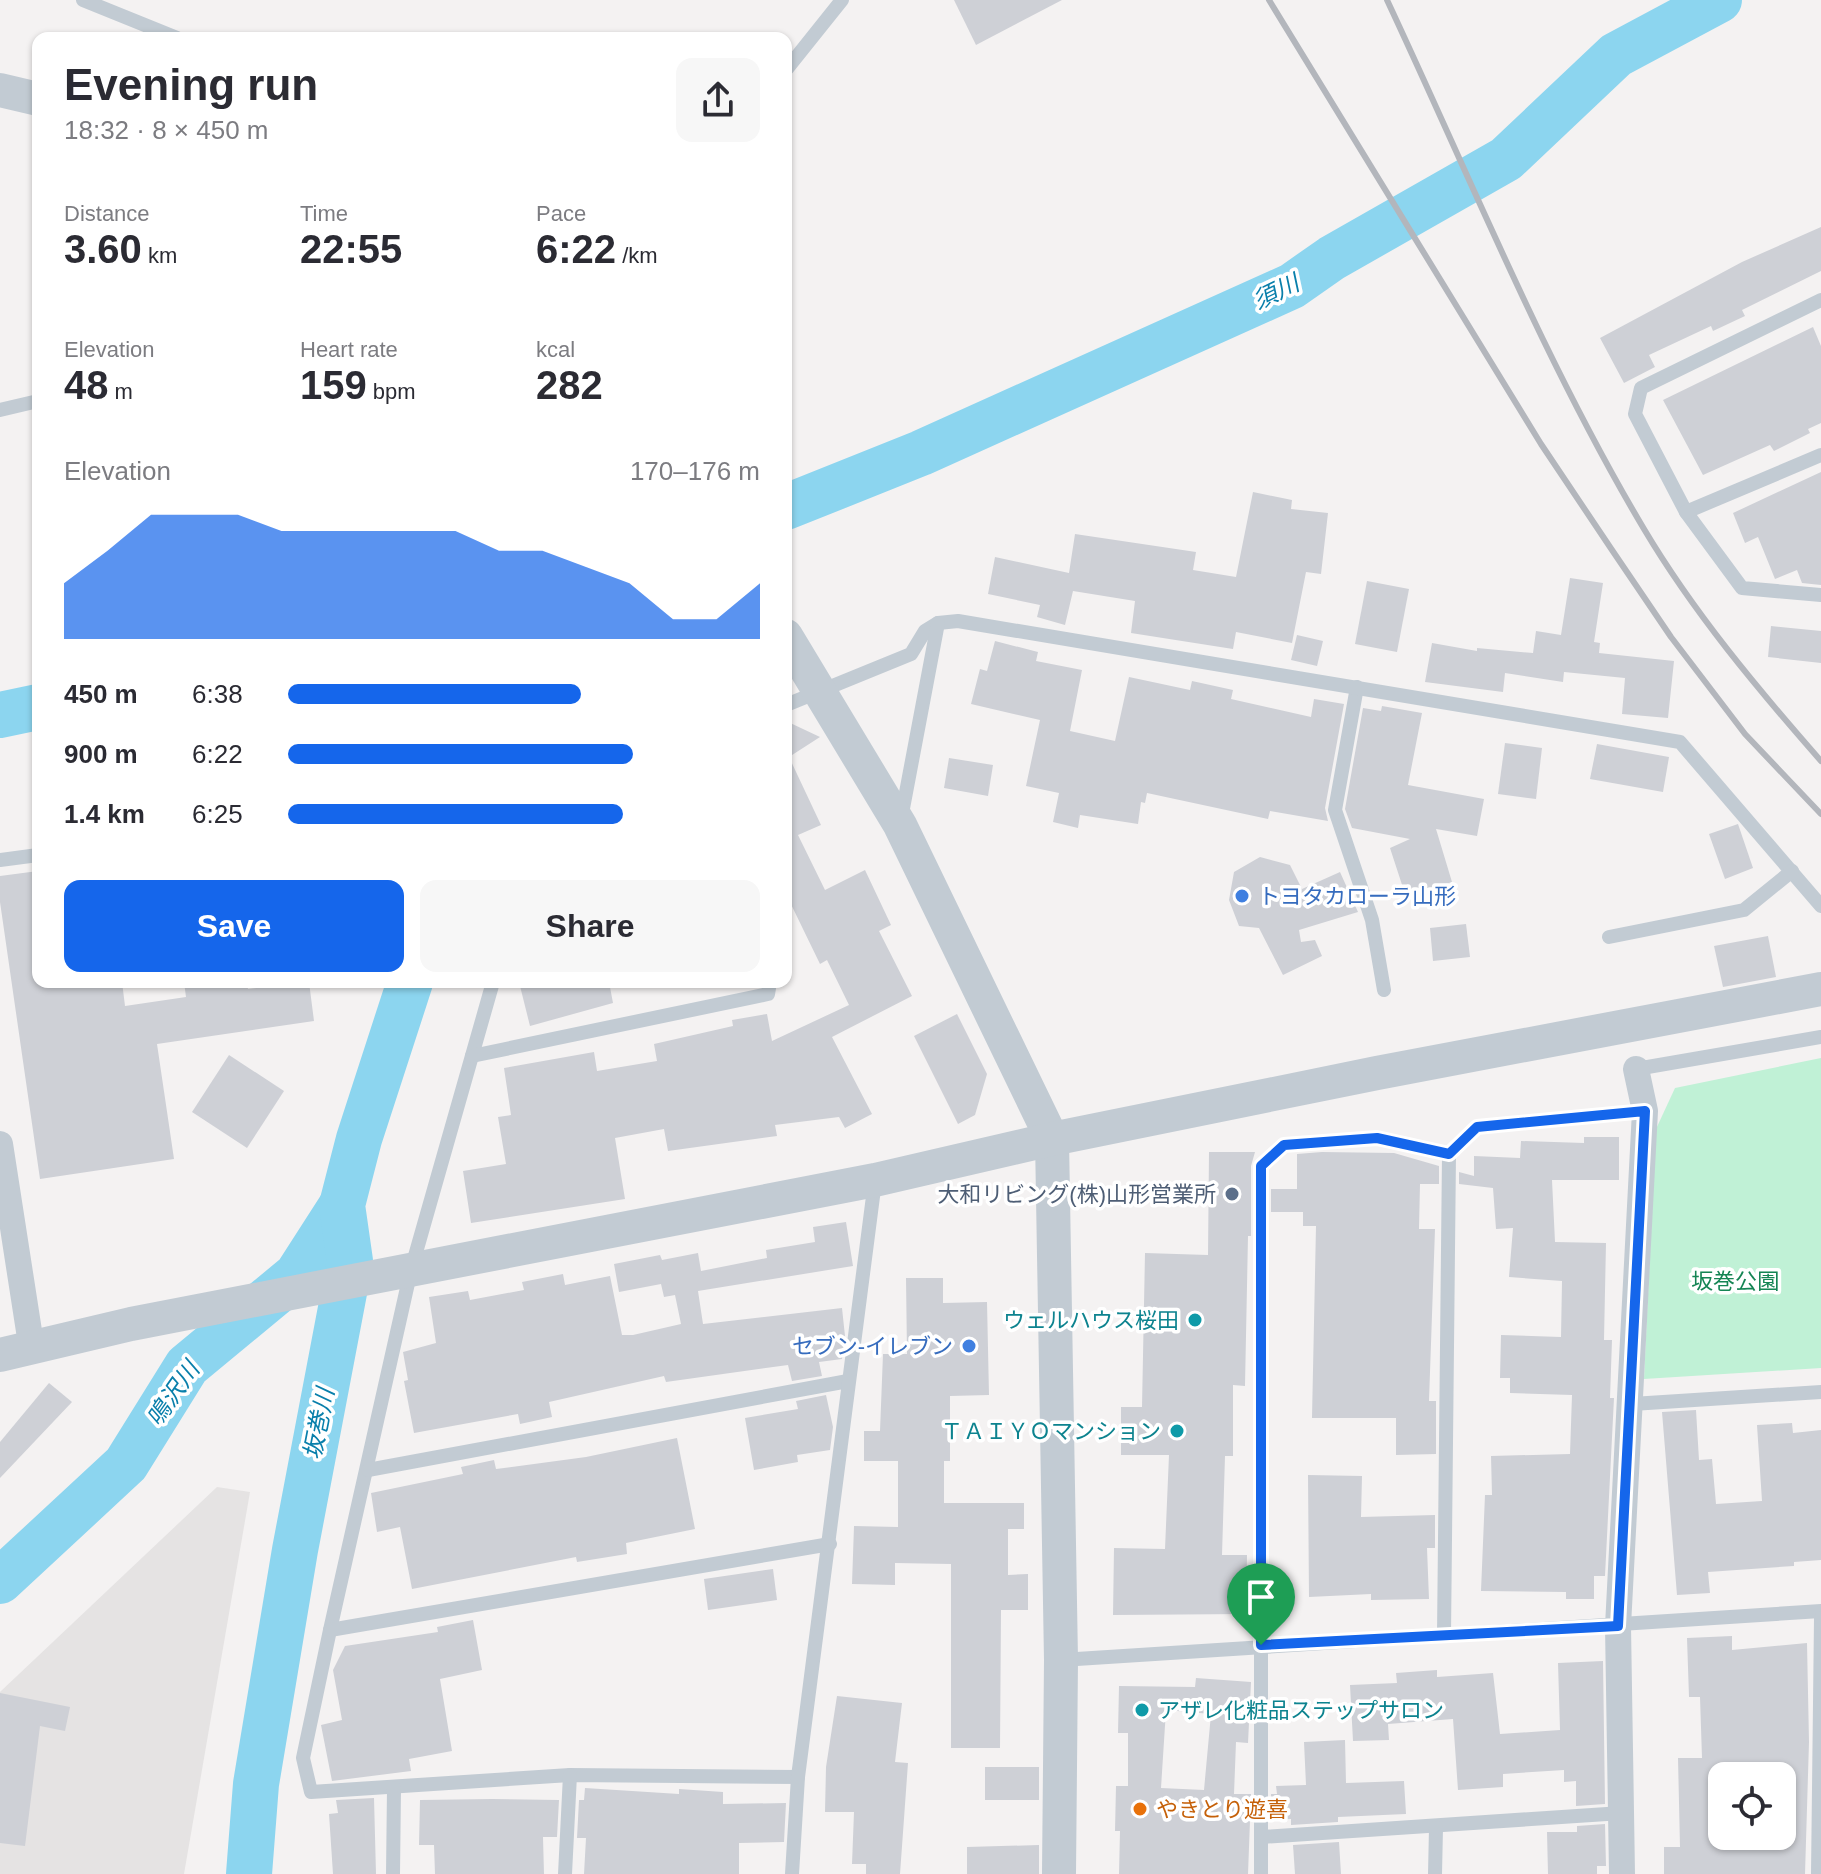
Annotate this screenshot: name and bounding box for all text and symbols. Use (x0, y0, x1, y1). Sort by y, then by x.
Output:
button: share (676, 58, 760, 142)
text: Evening run (64, 60, 318, 109)
text: 18:32 · 8 × 450 m (64, 115, 269, 145)
text: Distance (64, 201, 150, 226)
text: Time (300, 201, 348, 226)
text: Pace (536, 201, 586, 226)
text: 3.60 (64, 227, 142, 271)
text: 22:55 (300, 227, 402, 271)
text: 6:22 (536, 227, 616, 271)
text: km (142, 243, 177, 268)
text: /km (616, 243, 658, 268)
water label: 須川 (1248, 268, 1306, 314)
text: Elevation (64, 337, 155, 362)
text: Heart rate (300, 337, 398, 362)
text: kcal (536, 337, 575, 362)
text: 48 (64, 363, 109, 407)
text: 159 (300, 363, 367, 407)
text: 282 (536, 363, 603, 407)
text: m (109, 379, 133, 404)
text: bpm (367, 379, 416, 404)
text: Elevation (64, 456, 171, 486)
text: 170–176 m (630, 456, 760, 486)
text: 450 m (64, 679, 138, 709)
text: 6:38 (192, 679, 243, 709)
text: 900 m (64, 739, 138, 769)
text: 6:22 (192, 739, 243, 769)
text: 1.4 km (64, 799, 145, 829)
text: 6:25 (192, 799, 243, 829)
button: Save (64, 880, 404, 972)
button: Share (420, 880, 760, 972)
place label: トヨタカローラ山形 (1258, 884, 1456, 909)
marker: トヨタカローラ山形 (1233, 887, 1251, 905)
place label: 大和リビング(株)山形営業所 (937, 1182, 1216, 1207)
marker: 大和リビング(株)山形営業所 (1223, 1185, 1241, 1203)
park label: 坂巻公園 (1691, 1269, 1779, 1294)
place label: ウェルハウス桜田 (1003, 1308, 1179, 1333)
marker: ウェルハウス桜田 (1186, 1311, 1204, 1329)
place label: セブン-イレブン (792, 1334, 953, 1359)
marker: セブン-イレブン (960, 1337, 978, 1355)
water label: 鳴沢川 (141, 1354, 206, 1431)
water label: 坂巻川 (298, 1383, 339, 1462)
place label: ＴＡＩＹＯマンション (941, 1419, 1161, 1444)
marker: ＴＡＩＹＯマンション (1168, 1422, 1186, 1440)
pin (1227, 1563, 1295, 1645)
icon: arrive (1239, 1575, 1283, 1619)
place label: アザレ化粧品ステップサロン (1158, 1698, 1444, 1723)
marker: アザレ化粧品ステップサロン (1133, 1701, 1151, 1719)
map controls (1708, 1762, 1796, 1850)
button: locate (1708, 1762, 1796, 1850)
place label: やきとり遊喜 (1156, 1797, 1288, 1822)
marker: やきとり遊喜 (1131, 1800, 1149, 1818)

